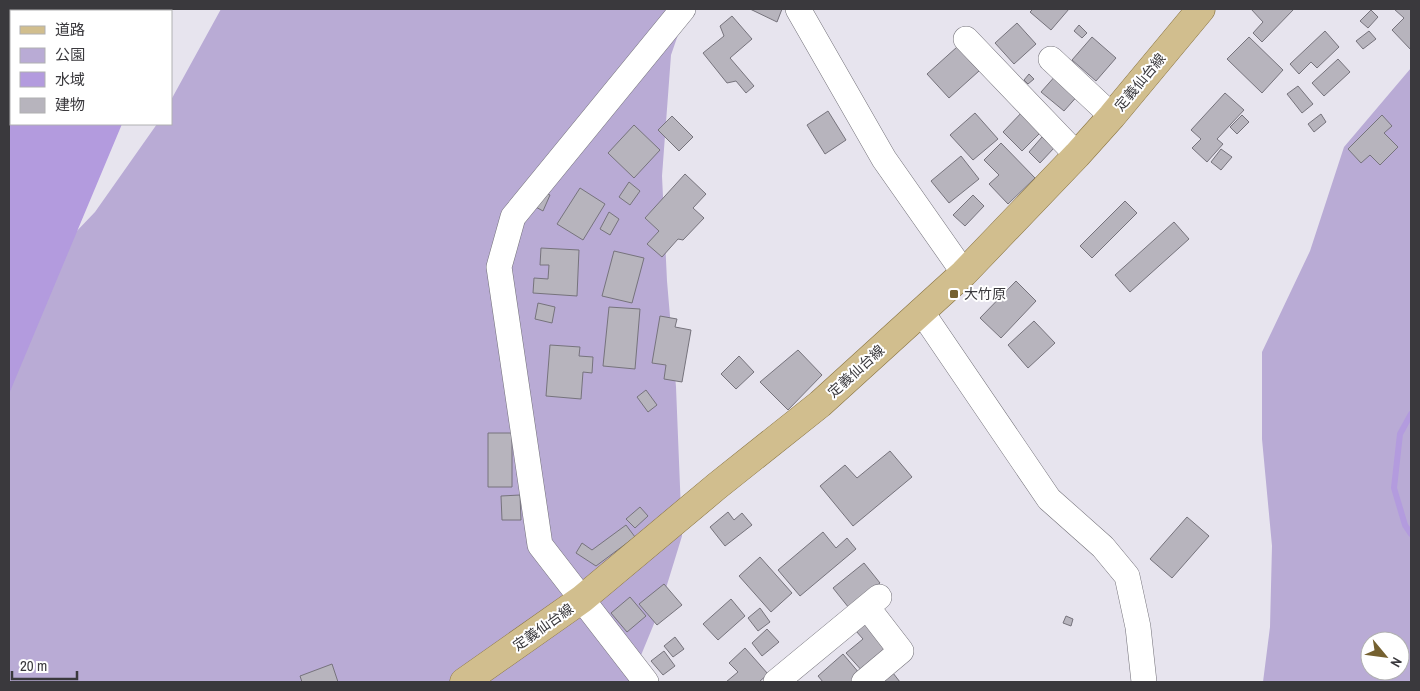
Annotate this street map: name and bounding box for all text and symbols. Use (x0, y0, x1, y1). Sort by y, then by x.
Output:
legend (10, 10, 172, 125)
text: 道路 (55, 19, 85, 40)
text: 公園 (55, 44, 85, 65)
street label: 定義仙台線 (1111, 49, 1169, 115)
text: 水域 (55, 69, 85, 90)
text: 建物 (55, 94, 85, 115)
place label: 大竹原 (964, 285, 1006, 303)
marker: 大竹原 (948, 288, 960, 300)
street label: 定義仙台線 (824, 341, 888, 401)
street label: 定義仙台線 (509, 600, 577, 654)
north arrow (1360, 631, 1410, 681)
scale bar (12, 648, 78, 680)
text: N (1386, 654, 1406, 670)
text: 20 m (20, 655, 47, 676)

